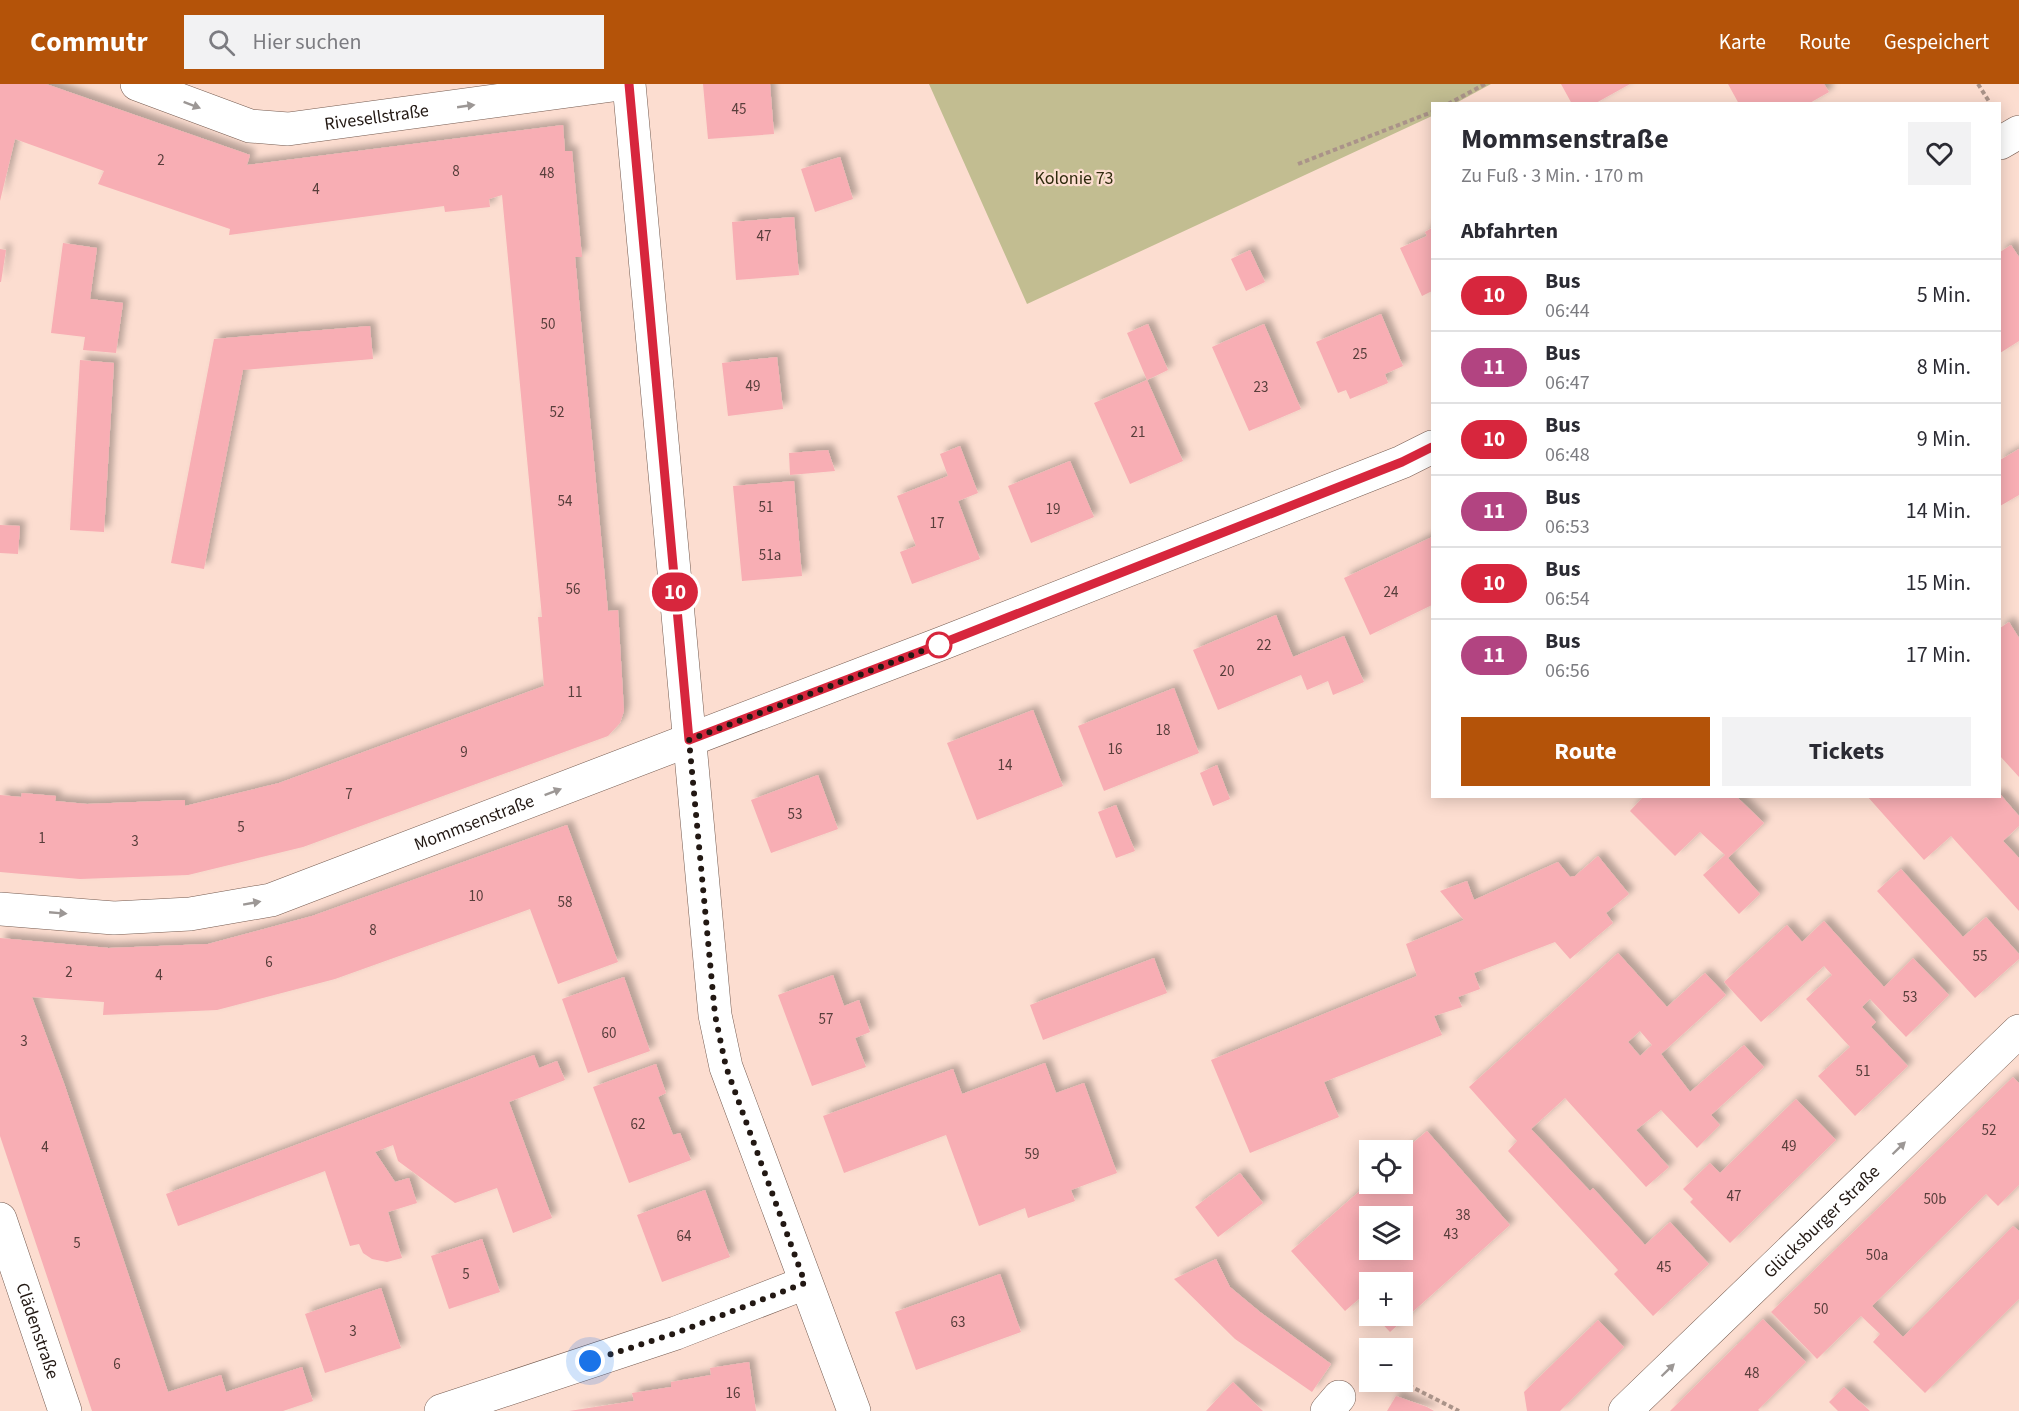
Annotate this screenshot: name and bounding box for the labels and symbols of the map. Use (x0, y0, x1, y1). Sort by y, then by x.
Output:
street label: Rivesellstraße (323, 98, 430, 136)
house number: 45 (732, 99, 746, 120)
one-way arrow (183, 100, 201, 110)
one-way arrow (456, 101, 475, 110)
house number: 2 (157, 150, 165, 171)
house number: 8 (452, 161, 460, 182)
house number: 48 (540, 163, 554, 184)
park label: Kolonie 73 (1034, 166, 1114, 191)
house number: 4 (312, 179, 320, 200)
house number: 47 (757, 226, 771, 247)
house number: 50 (541, 314, 555, 335)
house number: 25 (1353, 344, 1367, 365)
house number: 49 (746, 376, 760, 397)
house number: 23 (1254, 377, 1268, 398)
house number: 52 (550, 402, 564, 423)
house number: 21 (1131, 422, 1145, 443)
house number: 54 (558, 491, 573, 512)
house number: 51 (759, 497, 773, 518)
house number: 19 (1046, 499, 1060, 520)
house number: 17 (930, 513, 944, 534)
house number: 51a (759, 545, 781, 566)
line badge: 10 (648, 572, 702, 612)
house number: 56 (566, 579, 580, 600)
house number: 24 (1384, 582, 1399, 603)
unlabelled marker (926, 632, 952, 658)
house number: 22 (1257, 635, 1271, 656)
house number: 20 (1220, 661, 1234, 682)
house number: 11 (568, 682, 582, 703)
house number: 18 (1156, 720, 1170, 741)
house number: 16 (1108, 739, 1122, 760)
house number: 9 (460, 742, 468, 763)
house number: 14 (998, 755, 1013, 776)
house number: 7 (345, 784, 353, 805)
one-way arrow (544, 787, 562, 796)
street label: Mommsenstraße (410, 788, 538, 857)
house number: 53 (788, 804, 802, 825)
house number: 5 (237, 817, 245, 838)
house number: 1 (38, 828, 46, 849)
house number: 3 (131, 831, 139, 852)
house number: 10 (469, 886, 483, 907)
house number: 58 (558, 892, 572, 913)
one-way arrow (243, 899, 262, 908)
one-way arrow (49, 909, 68, 918)
house number: 8 (369, 920, 377, 941)
house number: 55 (1973, 946, 1987, 967)
house number: 6 (265, 952, 273, 973)
house number: 2 (65, 962, 73, 983)
house number: 4 (155, 965, 163, 986)
house number: 53 (1903, 987, 1917, 1008)
house number: 57 (819, 1009, 833, 1030)
house number: 60 (602, 1023, 616, 1044)
house number: 3 (20, 1031, 28, 1052)
house number: 51 (1856, 1061, 1870, 1082)
house number: 62 (631, 1114, 645, 1135)
house number: 52 (1982, 1120, 1996, 1141)
house number: 49 (1782, 1136, 1796, 1157)
house number: 4 (41, 1137, 49, 1158)
one-way arrow (1891, 1141, 1905, 1155)
house number: 59 (1025, 1144, 1039, 1165)
street label: Glücksburger Straße (1758, 1159, 1885, 1284)
house number: 47 (1727, 1186, 1741, 1207)
house number: 50b (1923, 1189, 1947, 1210)
house number: 38 (1456, 1205, 1470, 1226)
house number: 43 (1444, 1224, 1458, 1245)
house number: 64 (677, 1226, 692, 1247)
house number: 5 (73, 1233, 81, 1254)
house number: 50a (1866, 1245, 1888, 1266)
house number: 45 (1657, 1257, 1671, 1278)
house number: 5 (462, 1264, 470, 1285)
street label: Clädenstraße (10, 1279, 66, 1382)
house number: 50 (1814, 1299, 1828, 1320)
house number: 63 (951, 1312, 965, 1333)
house number: 3 (349, 1321, 357, 1342)
your location (575, 1346, 605, 1376)
house number: 6 (113, 1354, 121, 1375)
house number: 48 (1745, 1363, 1759, 1384)
one-way arrow (1660, 1364, 1674, 1378)
house number: 16 (726, 1383, 740, 1404)

